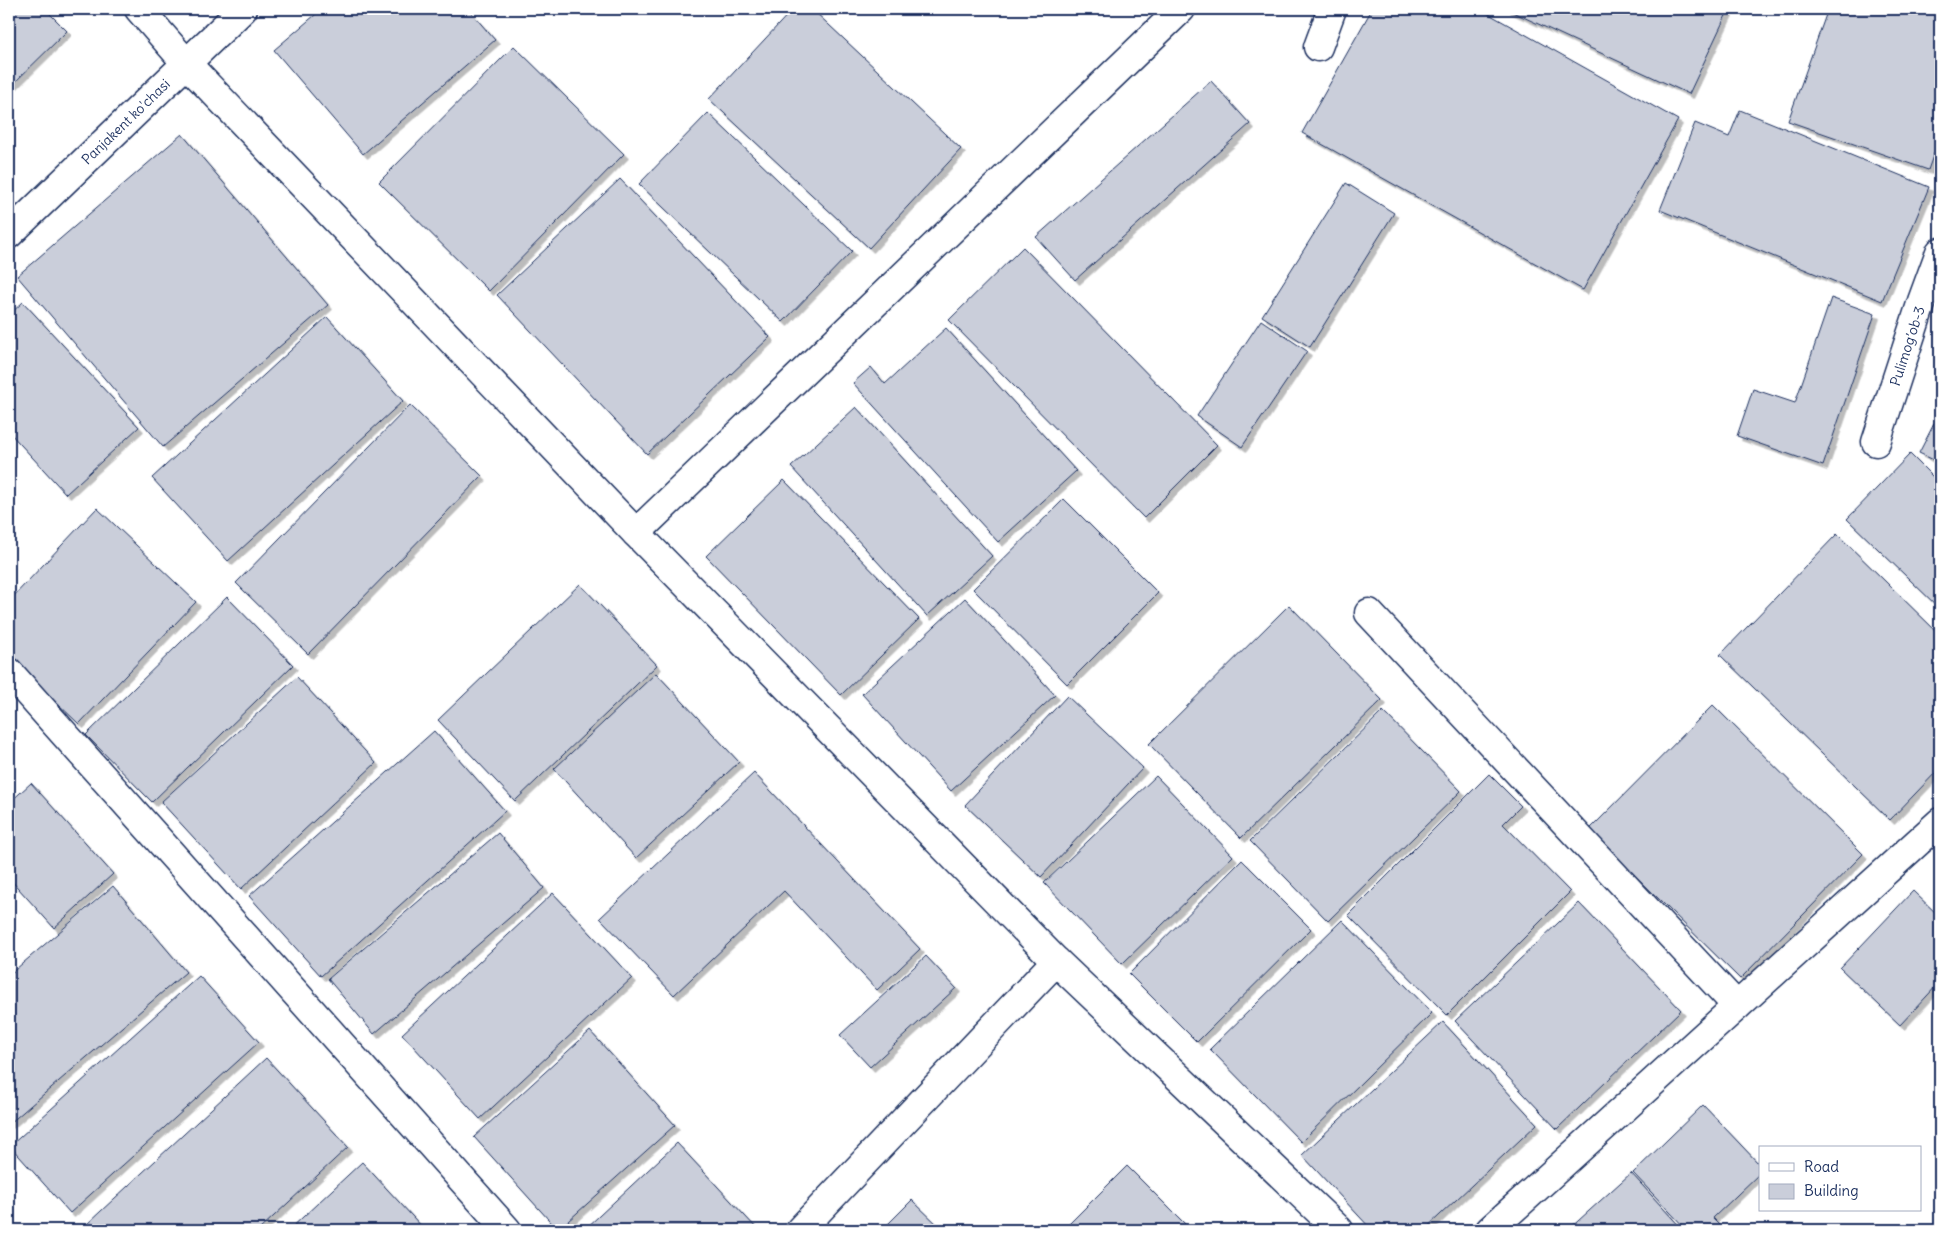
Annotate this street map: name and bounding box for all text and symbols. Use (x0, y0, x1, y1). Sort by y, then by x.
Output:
street label: Panjakent ko'chasi (78, 75, 174, 168)
street label: Pulimog’ob-3 (1886, 304, 1929, 388)
legend (1759, 1146, 1922, 1212)
text: Road (1804, 1157, 1839, 1176)
text: Building (1804, 1181, 1859, 1200)

